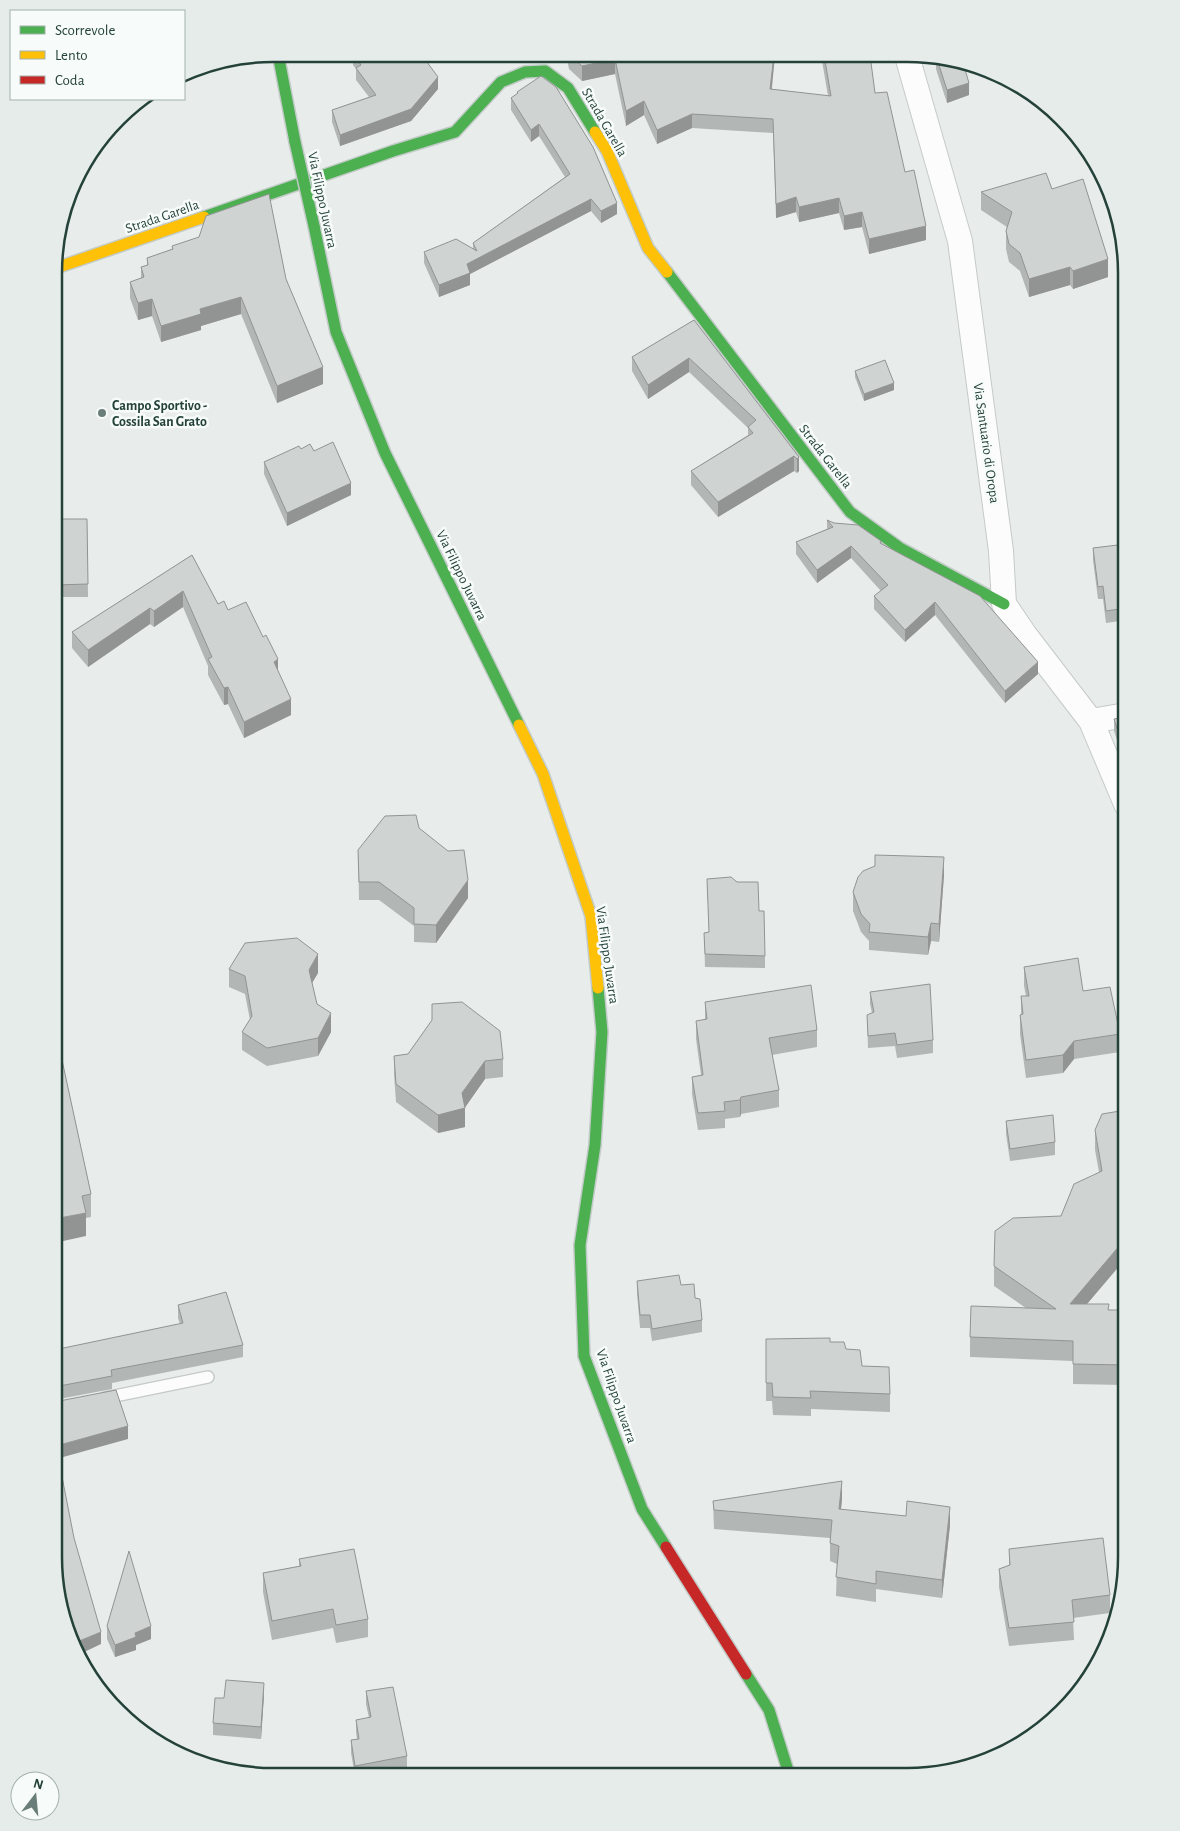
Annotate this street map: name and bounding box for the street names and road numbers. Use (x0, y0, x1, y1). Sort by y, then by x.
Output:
street label: Strada Garella (579, 86, 630, 160)
street label: Via Filippo Juvarra (305, 151, 339, 250)
street label: Strada Garella (124, 198, 201, 236)
street label: Via Santuario di Oropa (971, 382, 1001, 505)
street label: Strada Garella (796, 422, 855, 492)
street label: Via Filippo Juvarra (433, 528, 489, 623)
street label: Via Filippo Juvarra (593, 905, 621, 1005)
street label: Via Filippo Juvarra (593, 1348, 639, 1446)

